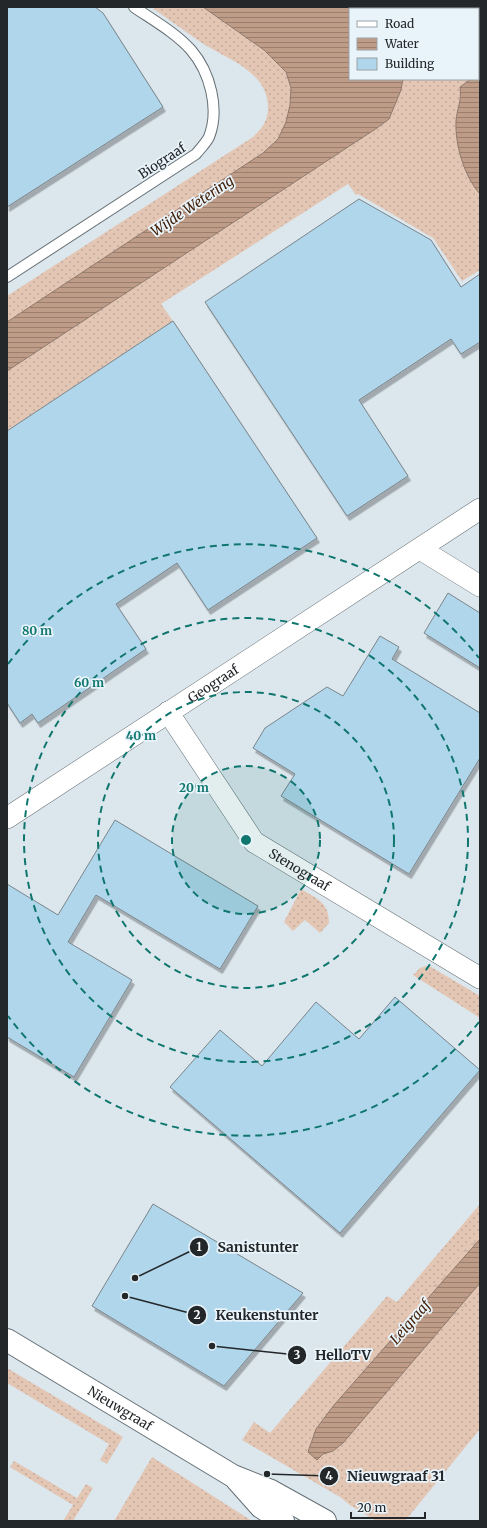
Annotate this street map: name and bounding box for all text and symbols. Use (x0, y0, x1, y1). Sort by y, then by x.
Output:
legend (349, 8, 479, 80)
text: Road (385, 16, 414, 31)
text: Water (384, 36, 420, 51)
text: Building (385, 56, 435, 71)
street label: Biograaf (135, 139, 190, 183)
water label: Wijde Wetering (147, 172, 237, 240)
text: 80 m (22, 623, 52, 638)
street label: Geograaf (184, 660, 242, 706)
text: 60 m (74, 675, 104, 690)
text: 40 m (126, 728, 156, 743)
text: 20 m (179, 780, 209, 795)
centre of rings (239, 833, 253, 847)
street label: Stenograaf (266, 845, 334, 895)
callout: Sanistunter (189, 1234, 306, 1260)
text: Sanistunter (217, 1238, 299, 1256)
text: 1 (196, 1239, 202, 1254)
water label: Leigraaf (386, 1294, 436, 1348)
callout: Keukenstunter (187, 1302, 326, 1328)
text: Keukenstunter (216, 1306, 319, 1324)
text: 2 (193, 1307, 201, 1322)
callout: HelloTV (287, 1342, 379, 1368)
text: HelloTV (315, 1346, 371, 1364)
text: 3 (294, 1347, 301, 1362)
street label: Nieuwgraaf (85, 1382, 156, 1435)
callout: Nieuwgraaf 31 (319, 1463, 453, 1489)
text: Nieuwgraaf 31 (347, 1467, 445, 1485)
text: 4 (325, 1468, 333, 1483)
scale bar (351, 1494, 425, 1520)
text: 20 m (357, 1500, 386, 1515)

